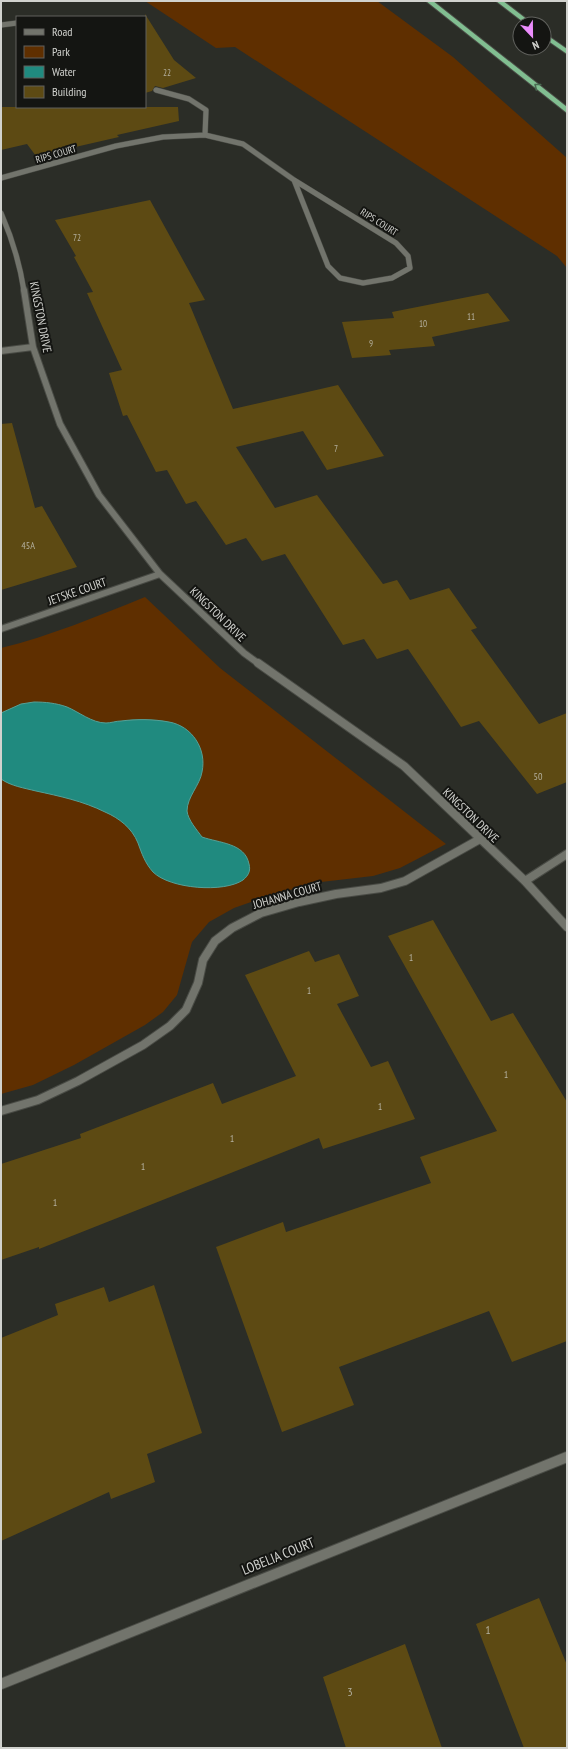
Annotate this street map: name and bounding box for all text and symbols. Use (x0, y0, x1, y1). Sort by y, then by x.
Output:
legend (16, 16, 146, 108)
north arrow (512, 16, 552, 56)
text: Road (52, 24, 72, 39)
text: N (530, 38, 541, 53)
text: Park (52, 44, 70, 59)
text: Water (52, 64, 77, 79)
house number: 22 (163, 67, 171, 78)
text: Building (52, 84, 87, 99)
one-way arrow (534, 84, 541, 91)
street label: RIPS COURT (34, 142, 78, 166)
street label: RIPS COURT (358, 205, 401, 239)
house number: 72 (73, 232, 81, 243)
street label: KINGSTON DRIVE (27, 280, 55, 354)
house number: 11 (467, 311, 475, 322)
house number: 10 (419, 318, 427, 329)
house number: 9 (369, 338, 373, 349)
house number: 7 (334, 443, 338, 454)
house number: 45A (21, 539, 35, 552)
street label: JETSKE COURT (45, 574, 109, 608)
street label: KINGSTON DRIVE (187, 583, 249, 645)
house number: 50 (534, 770, 543, 783)
street label: KINGSTON DRIVE (440, 784, 502, 846)
street label: JOHANNA COURT (250, 878, 324, 912)
house number: 1 (409, 951, 413, 964)
house number: 1 (307, 984, 311, 997)
house number: 1 (504, 1068, 508, 1081)
house number: 1 (378, 1100, 382, 1113)
house number: 1 (230, 1132, 234, 1145)
house number: 1 (141, 1160, 145, 1173)
house number: 1 (53, 1196, 57, 1209)
street label: LOBELIA COURT (239, 1533, 318, 1579)
house number: 1 (485, 1622, 491, 1637)
house number: 3 (347, 1684, 353, 1699)

